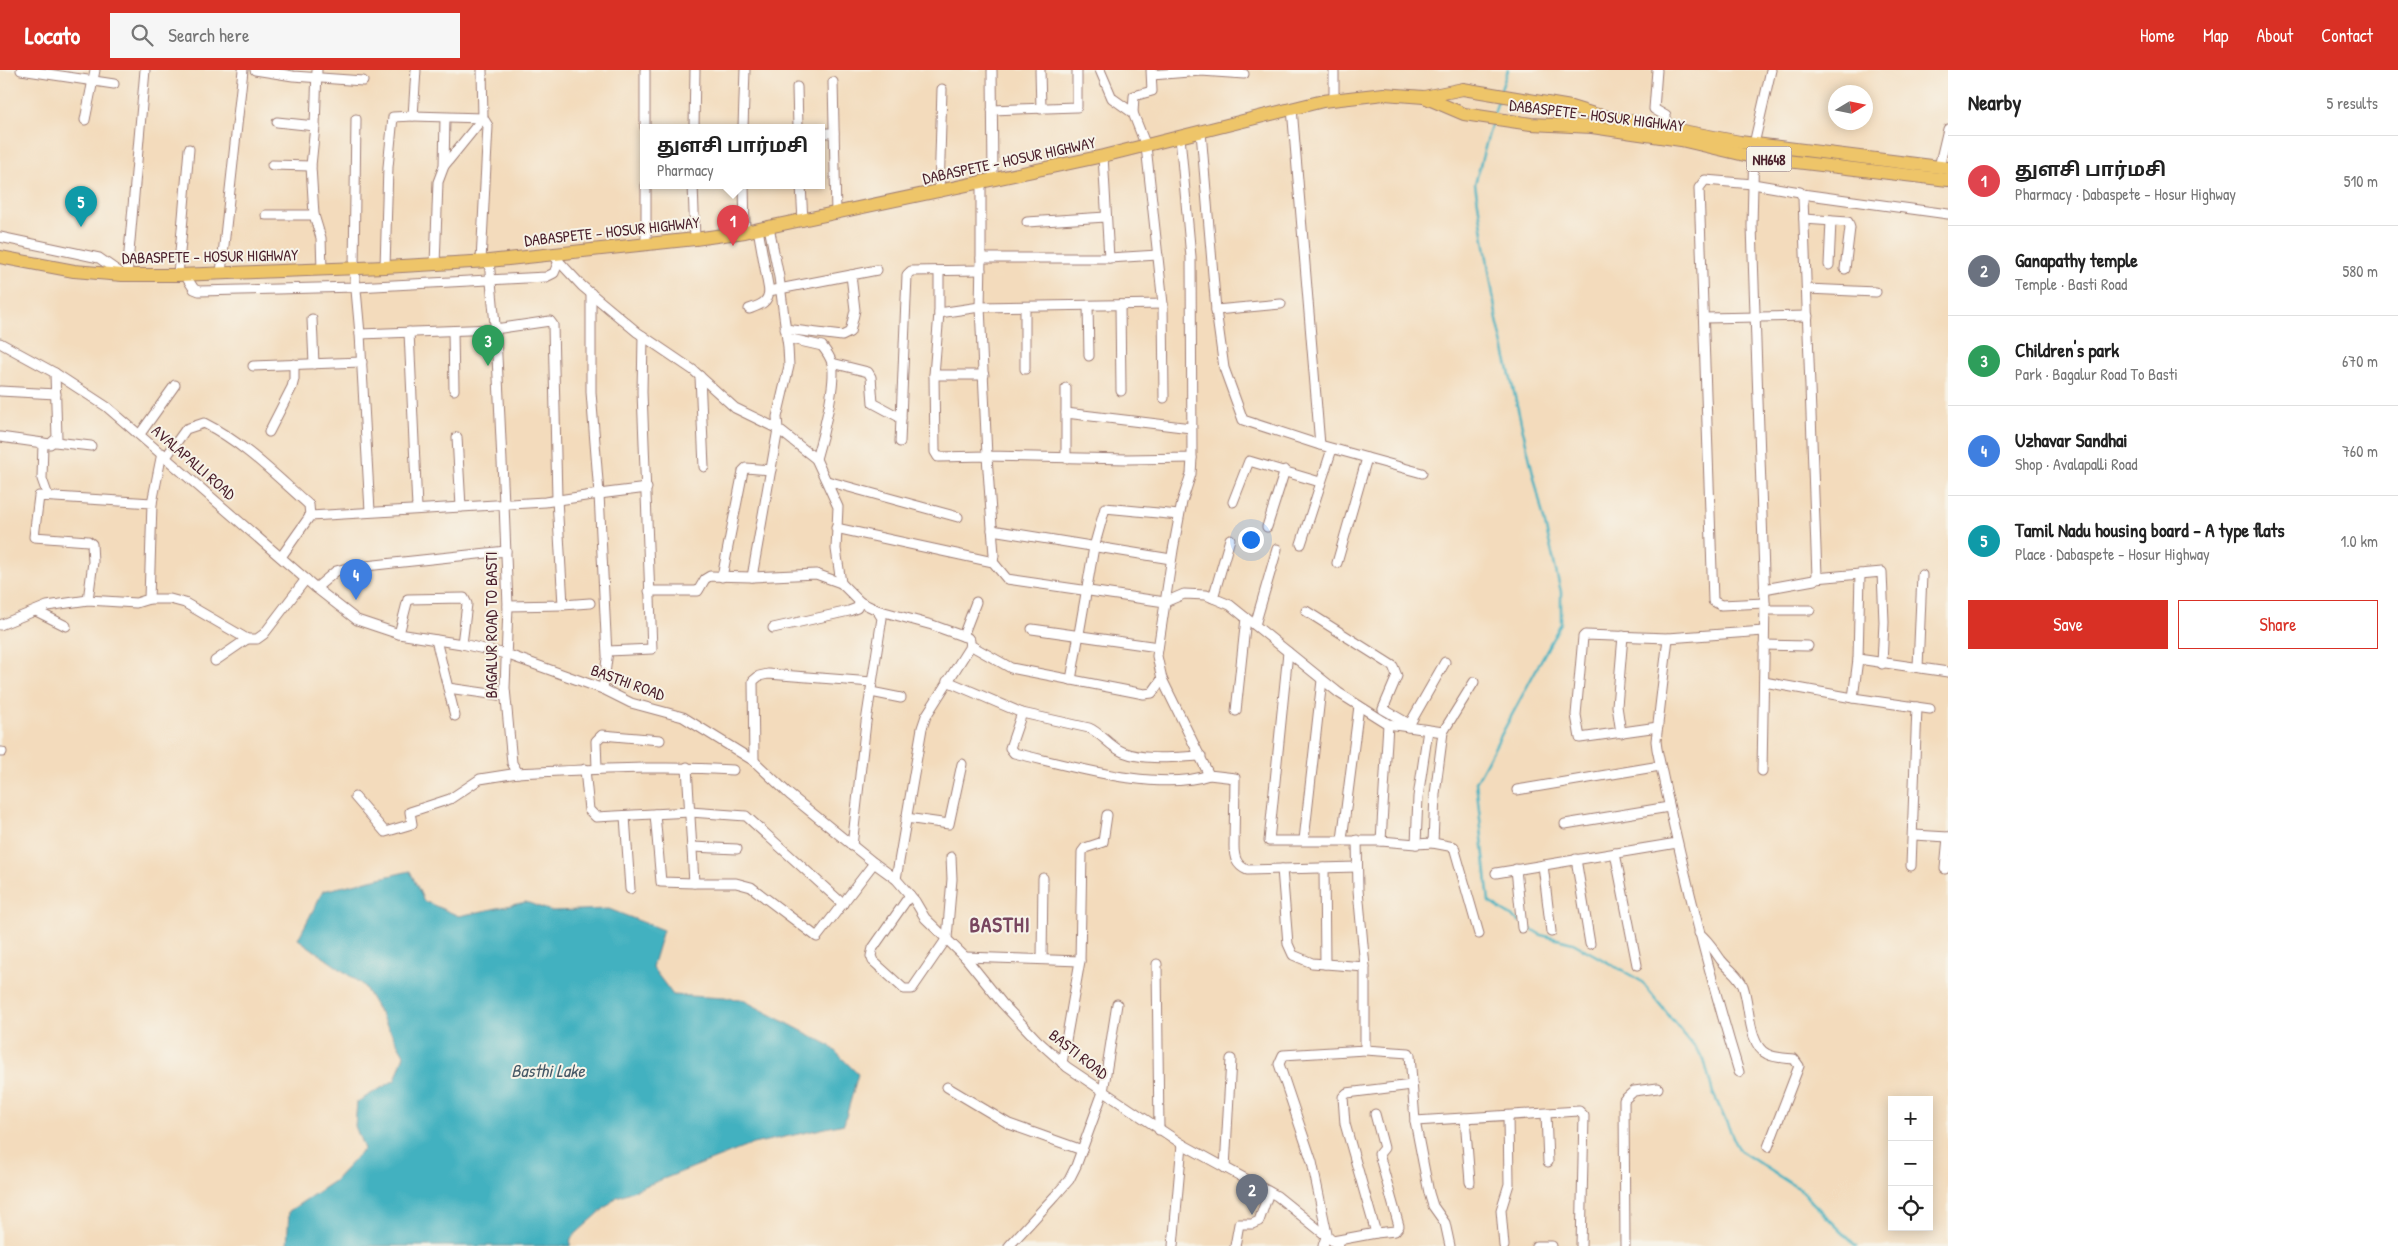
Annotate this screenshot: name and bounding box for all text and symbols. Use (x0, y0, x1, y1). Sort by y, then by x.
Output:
search box (110, 13, 460, 58)
text: Locato (25, 19, 80, 51)
icon: search (128, 21, 156, 49)
text: Search here (168, 22, 249, 48)
text: Home (2140, 23, 2175, 48)
text: Map (2203, 23, 2228, 48)
text: About (2256, 23, 2293, 48)
text: Contact (2321, 23, 2373, 48)
north arrow (1828, 85, 1873, 130)
text: Nearby (1968, 88, 2021, 117)
text: 5 results (2327, 92, 2378, 114)
street label: DABASPETE - HOSUR HIGHWAY (1508, 93, 1686, 137)
popup (640, 124, 825, 189)
street label: DABASPETE - HOSUR HIGHWAY (920, 131, 1098, 189)
text: துளசி பார்மசி (657, 132, 808, 158)
road number: NH648 (1746, 146, 1792, 172)
text: துளசி பார்மசி (2015, 156, 2166, 182)
text: Pharmacy (657, 159, 714, 181)
text: 1 (1981, 170, 1987, 192)
text: 510 m (2344, 170, 2378, 192)
text: Pharmacy · Dabaspete - Hosur Highway (2015, 183, 2236, 205)
pin: 5 (65, 186, 97, 227)
pin: 1 (717, 205, 749, 246)
street label: DABASPETE - HOSUR HIGHWAY (523, 211, 701, 251)
street label: DABASPETE - HOSUR HIGHWAY (122, 243, 298, 269)
text: Ganapathy temple (2015, 247, 2138, 273)
text: 2 (1980, 260, 1988, 282)
text: 580 m (2343, 260, 2378, 282)
text: Temple · Basti Road (2015, 273, 2127, 295)
pin: 3 (472, 325, 504, 366)
text: Children's park (2015, 337, 2119, 363)
text: 3 (1980, 350, 1988, 372)
text: 670 m (2342, 350, 2378, 372)
text: Park · Bagalur Road To Basti (2015, 363, 2178, 385)
street label: AVALAPALLI ROAD (147, 419, 241, 505)
text: Uzhavar Sandhai (2015, 427, 2128, 453)
text: 4 (1981, 440, 1987, 462)
text: 760 m (2342, 440, 2378, 462)
text: Shop · Avalapalli Road (2015, 453, 2137, 475)
text: Tamil Nadu housing board - A type flats (2015, 517, 2284, 543)
your location (1238, 527, 1264, 553)
text: 5 (1981, 530, 1987, 552)
text: 1.0 km (2340, 530, 2378, 552)
text: Place · Dabaspete - Hosur Highway (2015, 543, 2210, 565)
street label: BAGALUR ROAD TO BASTI (480, 552, 502, 698)
pin: 4 (340, 559, 372, 600)
button: Save (1968, 600, 2168, 649)
button: Share (2178, 600, 2378, 649)
street label: BASTHI ROAD (588, 658, 668, 706)
district label: BASTHI (969, 910, 1031, 939)
street label: BASTI ROAD (1045, 1024, 1114, 1084)
water label: Basthi Lake (511, 1058, 586, 1083)
map controls (1888, 1096, 1933, 1231)
button: + (1888, 1096, 1933, 1141)
button: − (1888, 1141, 1933, 1186)
pin: 2 (1236, 1174, 1268, 1215)
button: locate (1888, 1186, 1933, 1231)

